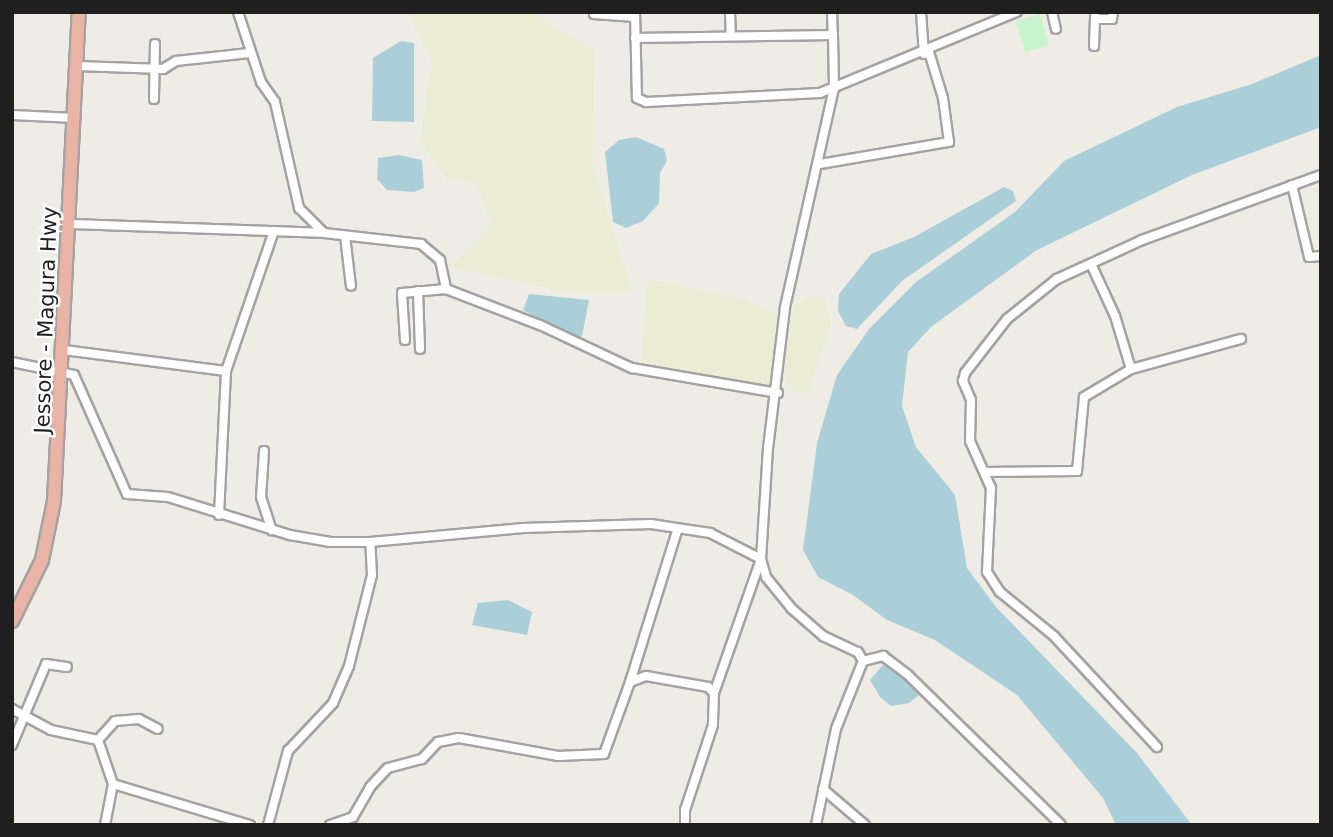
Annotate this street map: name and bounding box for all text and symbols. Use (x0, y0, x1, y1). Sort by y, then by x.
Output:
street label: Jessore - Magura Hwy (29, 206, 63, 434)

